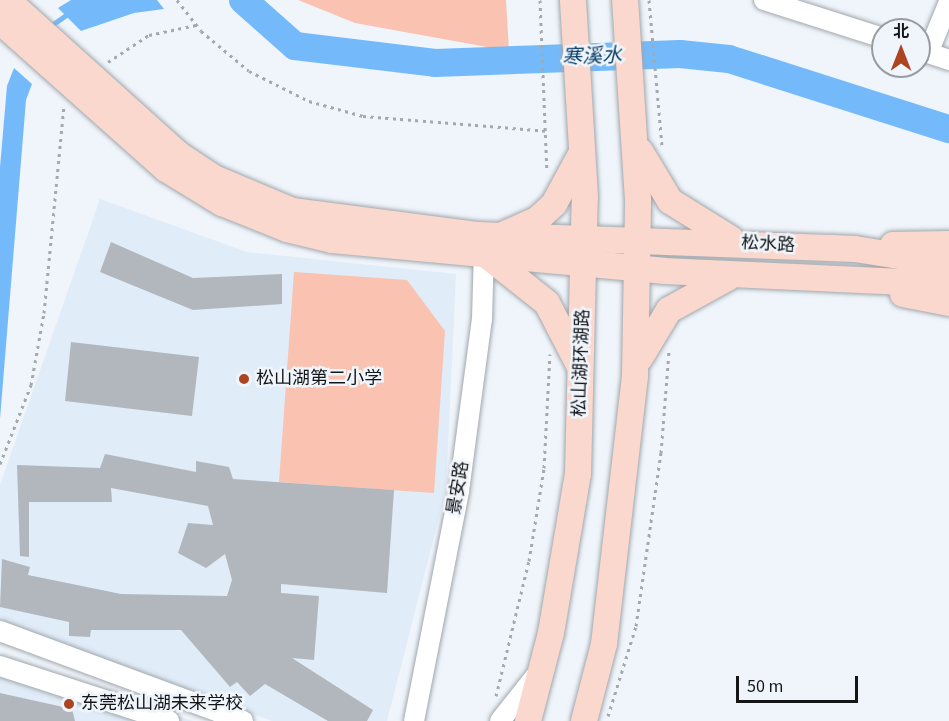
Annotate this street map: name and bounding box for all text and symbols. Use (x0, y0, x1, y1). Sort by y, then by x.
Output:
north arrow (871, 18, 931, 78)
text: 北 (893, 21, 909, 43)
water label: 寒溪水 (562, 44, 622, 70)
street label: 松水路 (740, 233, 796, 257)
street label: 松山湖环湖路 (569, 309, 595, 417)
place label: 松山湖第二小学 (256, 368, 382, 390)
marker: 松山湖第二小学 (237, 372, 251, 386)
street label: 景安路 (444, 460, 474, 516)
scale bar (739, 664, 860, 702)
text: 50 m (747, 674, 783, 699)
place label: 东莞松山湖未来学校 (81, 693, 243, 715)
marker: 东莞松山湖未来学校 (62, 697, 76, 711)

